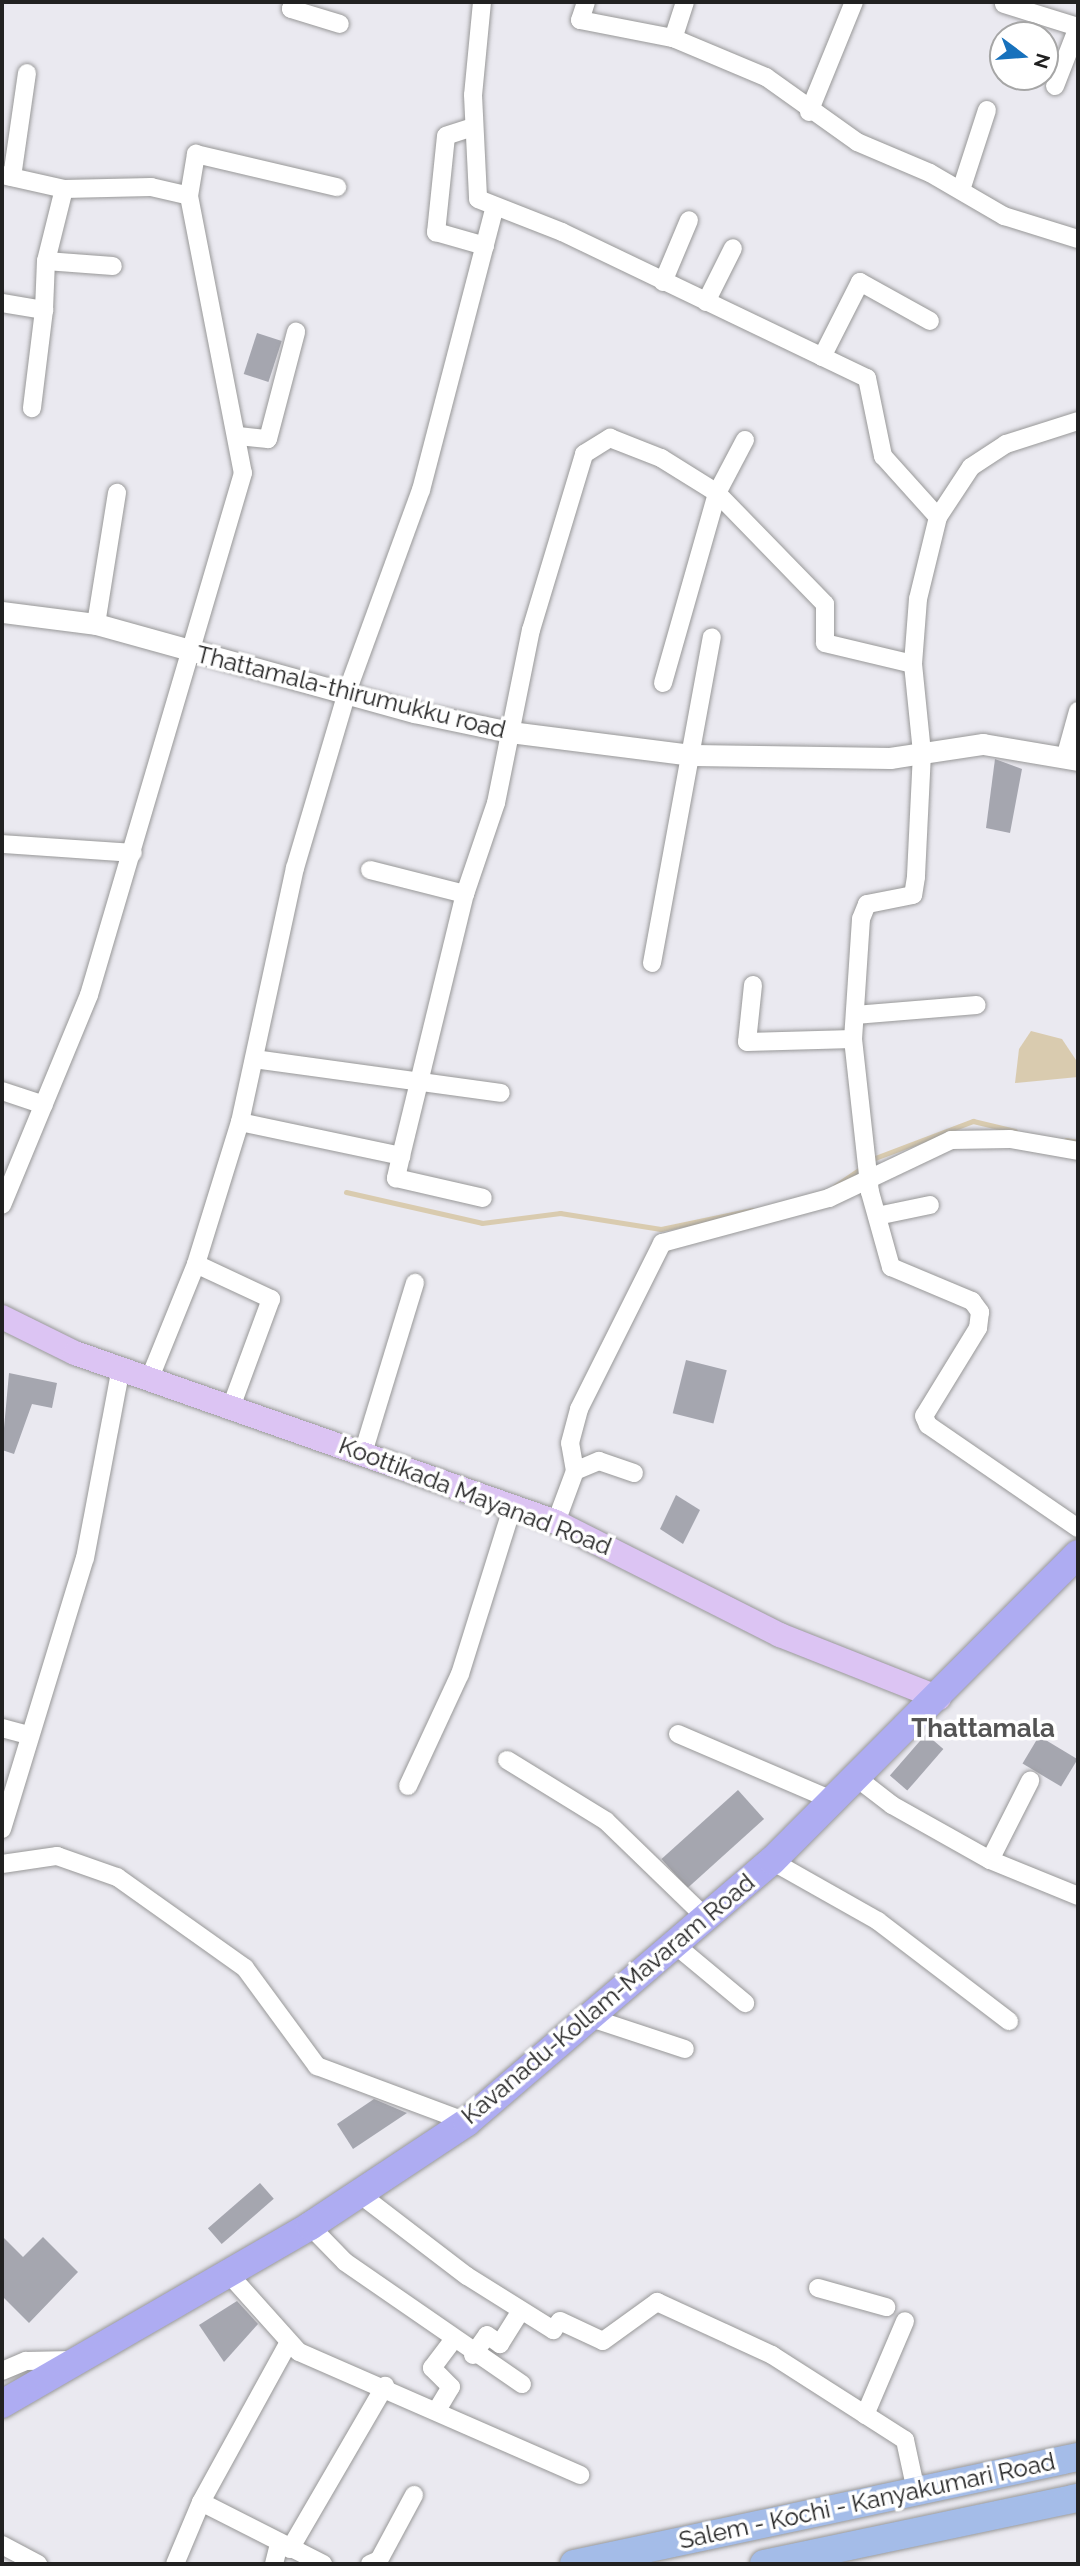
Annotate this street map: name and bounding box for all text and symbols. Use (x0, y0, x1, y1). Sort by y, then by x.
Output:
north arrow (989, 21, 1059, 91)
text: N (1030, 51, 1055, 71)
street label: Thattamala-thirumukku road (193, 640, 509, 744)
street label: Koottikada Mayanad Road (335, 1431, 615, 1561)
district label: Thattamala (911, 1713, 1055, 1745)
street label: Kavanadu-Kollam-Mavaram Road (456, 1868, 760, 2130)
street label: Salem - Kochi - Kanyakumari Road (676, 2447, 1058, 2555)

